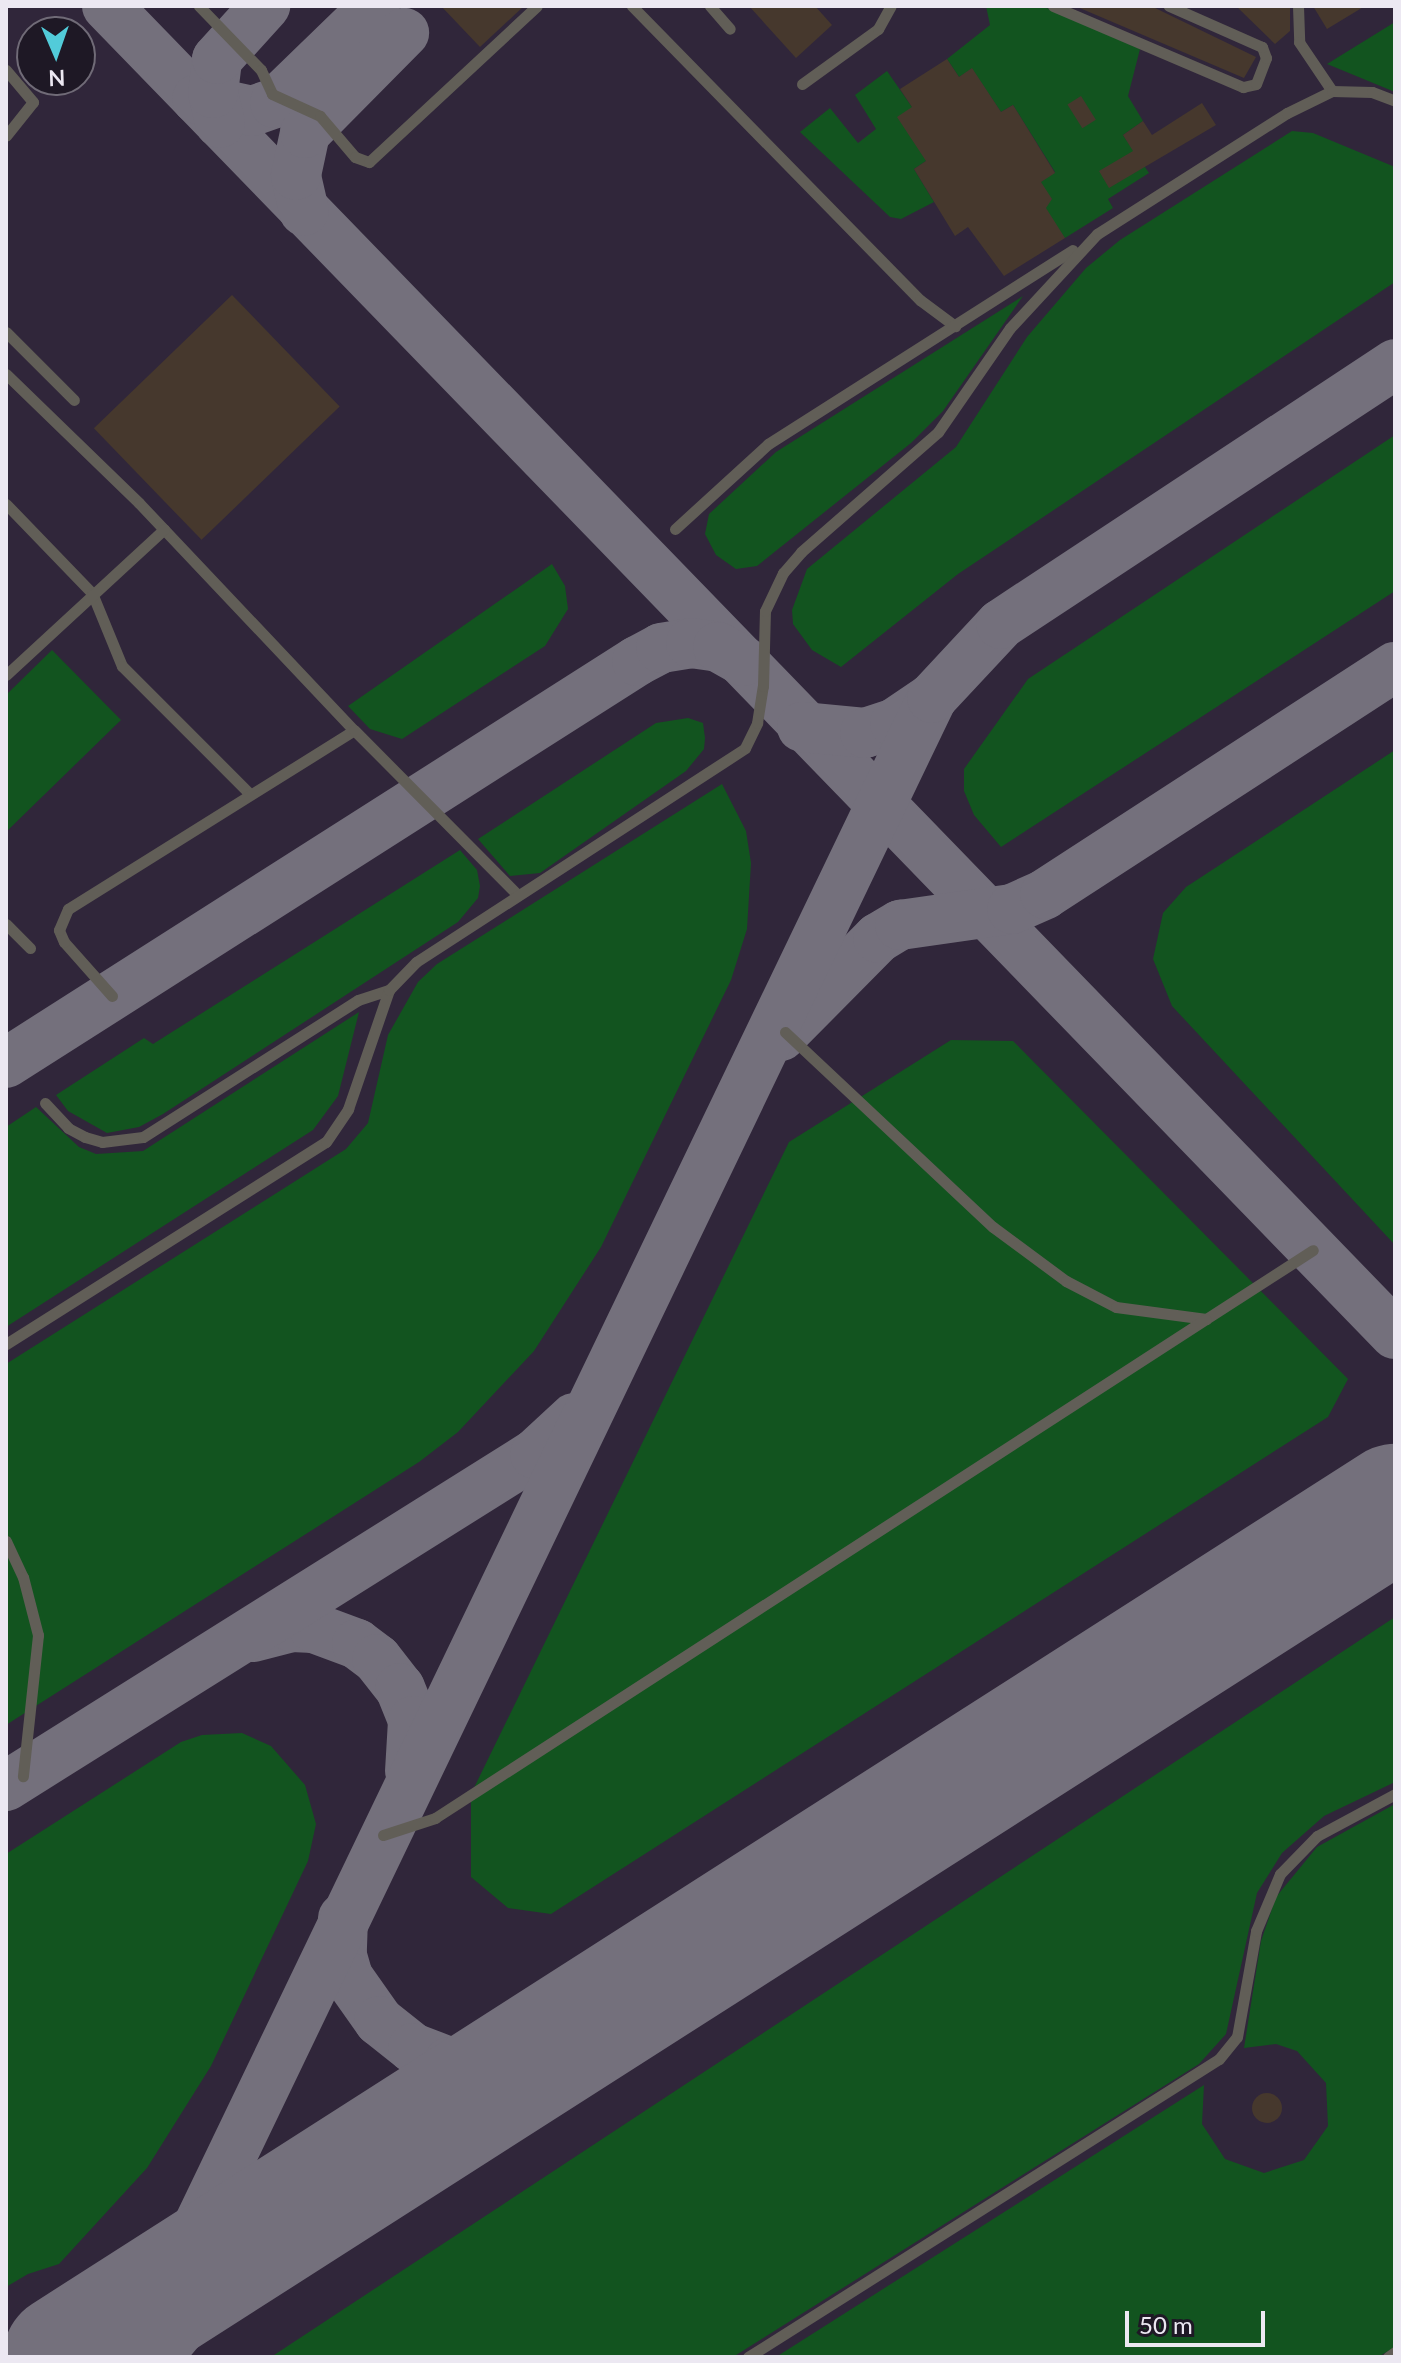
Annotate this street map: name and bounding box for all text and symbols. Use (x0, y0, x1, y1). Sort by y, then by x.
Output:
north arrow (16, 16, 96, 96)
text: N (48, 65, 66, 92)
scale bar (1129, 2295, 1269, 2345)
text: 50 m (1139, 2310, 1193, 2339)

